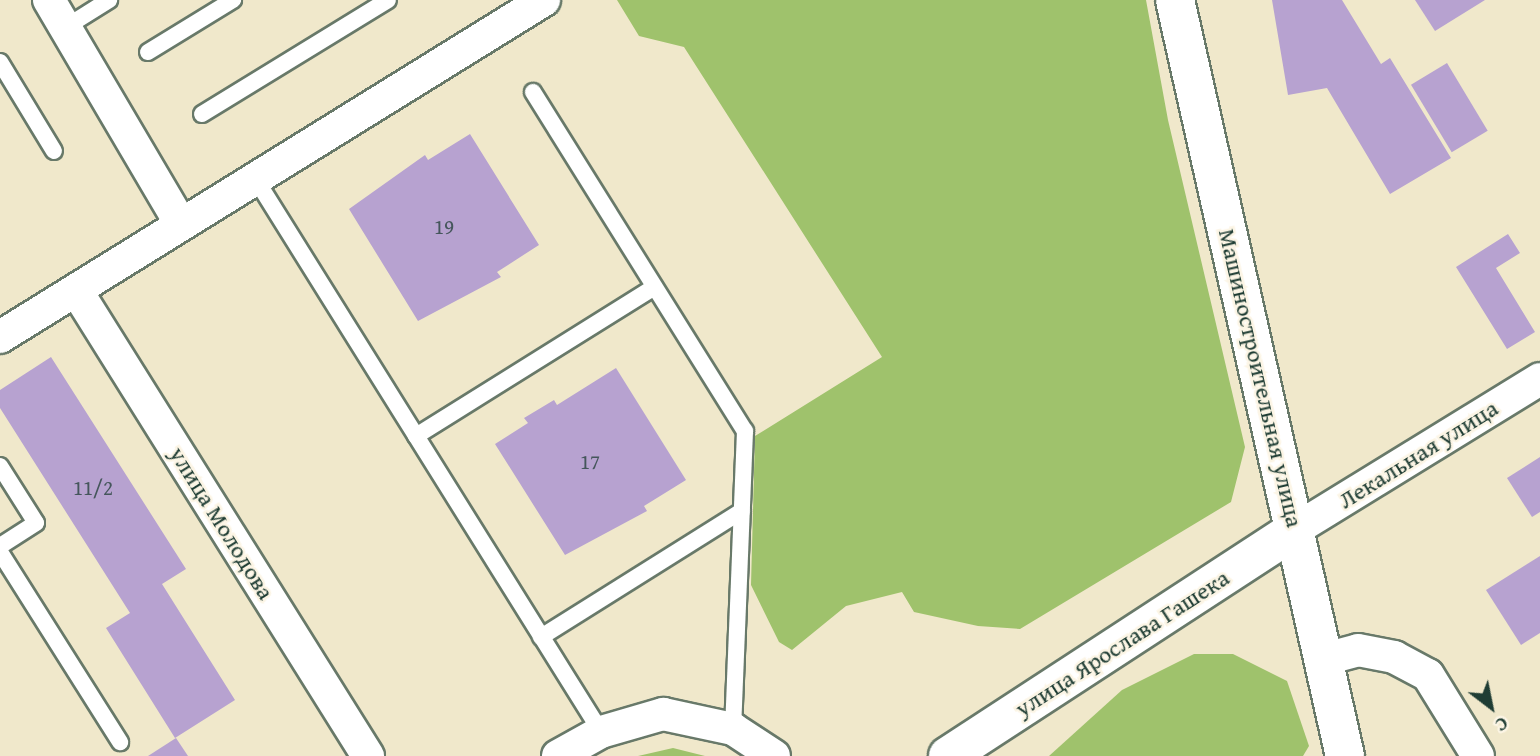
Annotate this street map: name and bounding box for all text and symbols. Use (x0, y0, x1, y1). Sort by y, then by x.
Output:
house number: 19 (434, 214, 454, 240)
street label: Машиностроительная улица (1213, 226, 1309, 530)
street label: Лекальная улица (1333, 393, 1503, 515)
street label: улица Молодова (163, 441, 281, 605)
house number: 17 (580, 449, 600, 475)
house number: 11/2 (73, 475, 113, 501)
street label: улица Ярослава Гашека (1010, 563, 1234, 723)
north arrow (1456, 672, 1526, 742)
text: С (1490, 710, 1514, 740)

